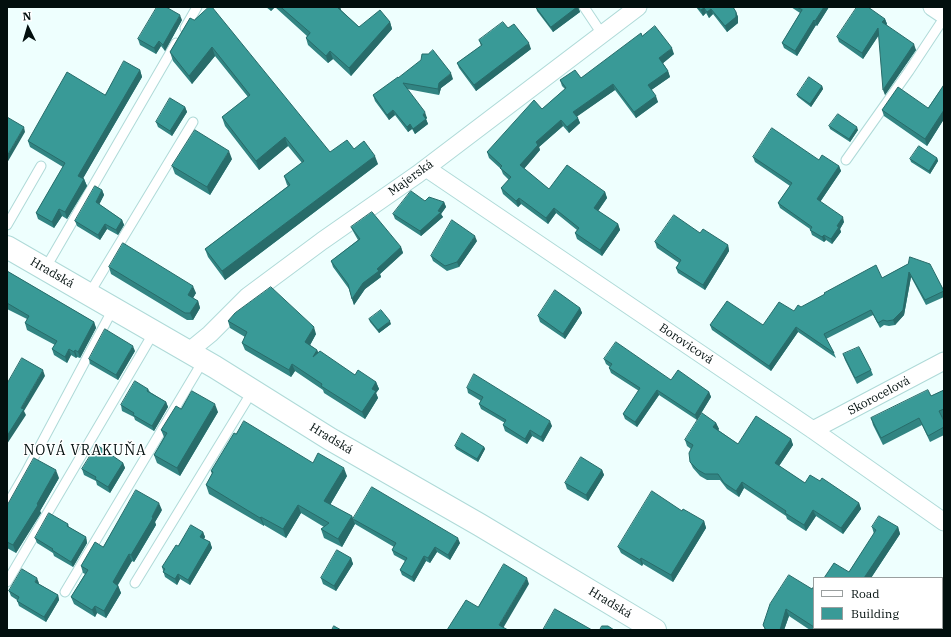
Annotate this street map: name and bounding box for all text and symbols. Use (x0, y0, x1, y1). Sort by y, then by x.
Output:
north arrow (8, 8, 48, 48)
text: N (22, 9, 32, 23)
street label: Majerská (386, 157, 436, 199)
street label: Hradská (28, 255, 76, 291)
street label: Borovicová (656, 321, 716, 367)
street label: Skorocelová (845, 374, 913, 418)
street label: Hradská (307, 420, 355, 458)
district label: NOVÁ VRAKUŇA (23, 443, 147, 459)
legend (813, 577, 943, 629)
street label: Hradská (586, 584, 634, 622)
text: Road (851, 586, 880, 601)
text: Building (851, 606, 899, 621)

